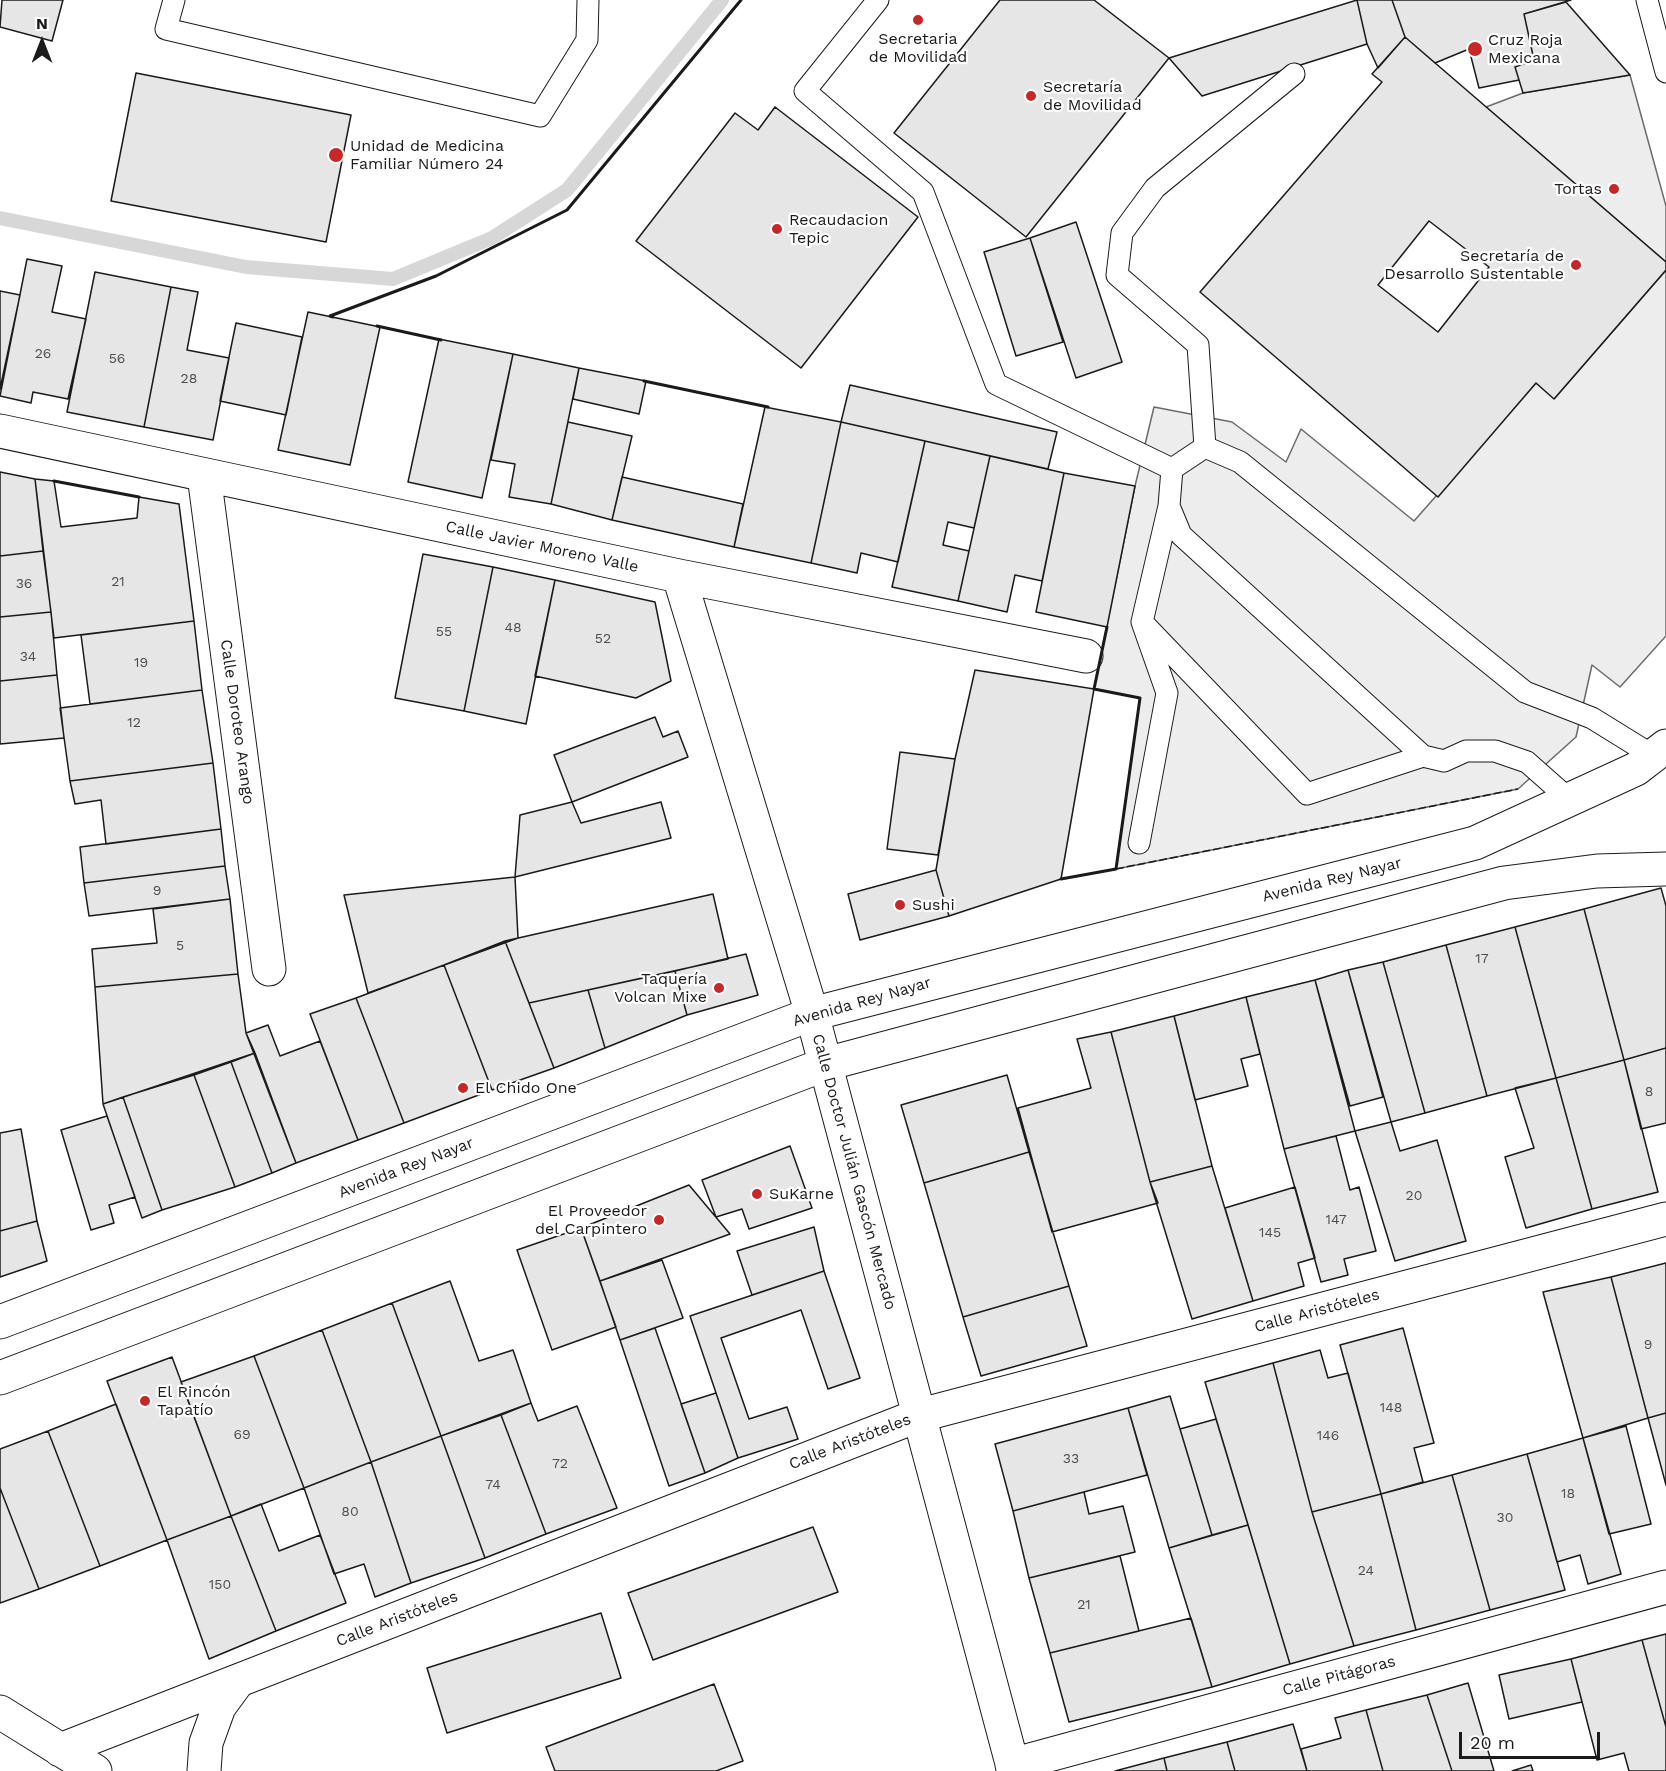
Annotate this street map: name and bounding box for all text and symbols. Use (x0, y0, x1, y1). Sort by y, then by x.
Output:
north arrow (12, 12, 72, 72)
marker: Secretaria de Movilidad (911, 13, 925, 27)
text: N (36, 14, 48, 33)
place label: Secretaria de Movilidad (869, 29, 967, 67)
place label: Cruz Roja Mexicana (1488, 30, 1563, 68)
marker: Cruz Roja Mexicana (1466, 40, 1484, 58)
place label: Secretaría de Movilidad (1043, 77, 1142, 115)
marker: Secretaría de Movilidad (1024, 89, 1038, 103)
place label: Unidad de Medicina Familiar Número 24 (350, 136, 504, 174)
marker: Unidad de Medicina Familiar Número 24 (327, 146, 345, 164)
place label: Tortas (1554, 179, 1602, 199)
marker: Tortas (1607, 182, 1621, 196)
place label: Recaudacion Tepic (789, 210, 888, 248)
marker: Recaudacion Tepic (770, 222, 784, 236)
place label: Secretaría de Desarrollo Sustentable (1384, 246, 1564, 284)
marker: Secretaría de Desarrollo Sustentable (1569, 258, 1583, 272)
house number: 26 (35, 346, 51, 362)
house number: 56 (109, 351, 125, 367)
house number: 28 (181, 371, 197, 387)
street label: Calle Javier Moreno Valle (444, 517, 640, 577)
house number: 21 (111, 574, 125, 590)
house number: 36 (16, 576, 32, 592)
house number: 48 (504, 620, 522, 636)
house number: 55 (436, 624, 452, 640)
house number: 52 (595, 631, 611, 647)
street label: Calle Doroteo Arango (216, 638, 258, 806)
house number: 34 (20, 649, 36, 665)
house number: 19 (134, 655, 148, 671)
house number: 12 (127, 715, 141, 731)
street label: Avenida Rey Nayar (1260, 853, 1404, 907)
house number: 9 (153, 883, 161, 899)
place label: Sushi (912, 895, 955, 915)
marker: Sushi (893, 898, 907, 912)
house number: 5 (176, 938, 184, 954)
house number: 17 (1475, 951, 1489, 967)
place label: Taquería Volcan Mixe (614, 969, 707, 1007)
street label: Avenida Rey Nayar (791, 973, 933, 1031)
marker: Taquería Volcan Mixe (712, 981, 726, 995)
street label: Calle Doctor Julián Gascón Mercado (808, 1032, 900, 1312)
place label: El Chido One (475, 1078, 577, 1098)
marker: El Chido One (456, 1081, 470, 1095)
house number: 8 (1645, 1084, 1653, 1100)
street label: Avenida Rey Nayar (336, 1133, 476, 1203)
place label: SuKarne (769, 1184, 834, 1204)
marker: SuKarne (750, 1187, 764, 1201)
house number: 20 (1406, 1188, 1422, 1204)
place label: El Proveedor del Carpintero (535, 1201, 647, 1239)
house number: 147 (1325, 1212, 1347, 1228)
marker: El Proveedor del Carpintero (652, 1213, 666, 1227)
house number: 145 (1259, 1225, 1281, 1241)
street label: Calle Aristóteles (1252, 1285, 1382, 1337)
house number: 9 (1644, 1337, 1652, 1353)
place label: El Rincón Tapatío (157, 1382, 231, 1420)
marker: El Rincón Tapatío (138, 1394, 152, 1408)
house number: 148 (1380, 1400, 1402, 1416)
street label: Calle Aristóteles (786, 1410, 914, 1474)
house number: 69 (233, 1427, 251, 1443)
house number: 146 (1317, 1428, 1339, 1444)
house number: 33 (1063, 1451, 1079, 1467)
house number: 72 (552, 1456, 568, 1472)
house number: 74 (485, 1477, 501, 1493)
house number: 18 (1561, 1486, 1575, 1502)
house number: 80 (341, 1504, 359, 1520)
house number: 30 (1497, 1510, 1513, 1526)
house number: 24 (1358, 1563, 1374, 1579)
house number: 150 (209, 1577, 231, 1593)
street label: Calle Aristóteles (333, 1587, 461, 1651)
house number: 21 (1077, 1597, 1091, 1613)
street label: Calle Pitágoras (1280, 1652, 1398, 1700)
scale bar (1462, 1720, 1603, 1758)
text: 20 m (1470, 1732, 1515, 1753)

